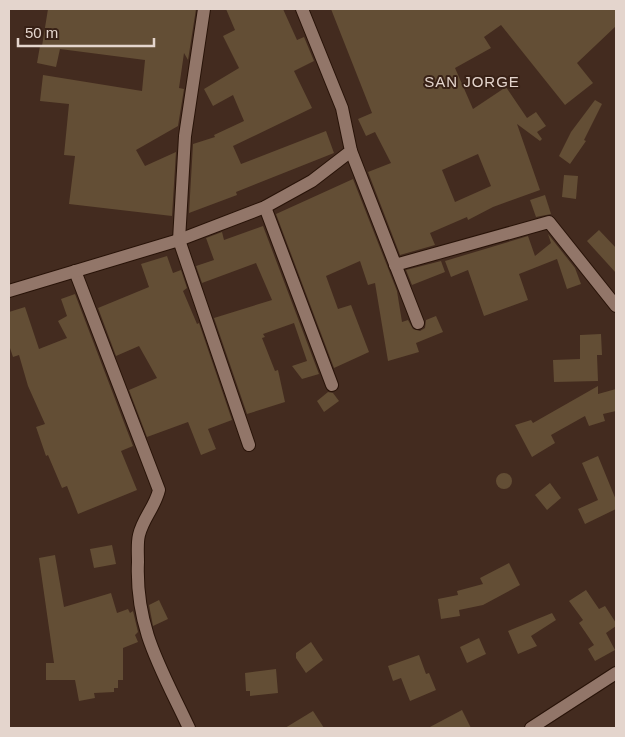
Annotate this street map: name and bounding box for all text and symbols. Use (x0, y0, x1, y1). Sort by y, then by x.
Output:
scale bar (18, 15, 154, 47)
text: 50 m (25, 24, 58, 41)
district label: SAN JORGE (424, 73, 520, 90)

